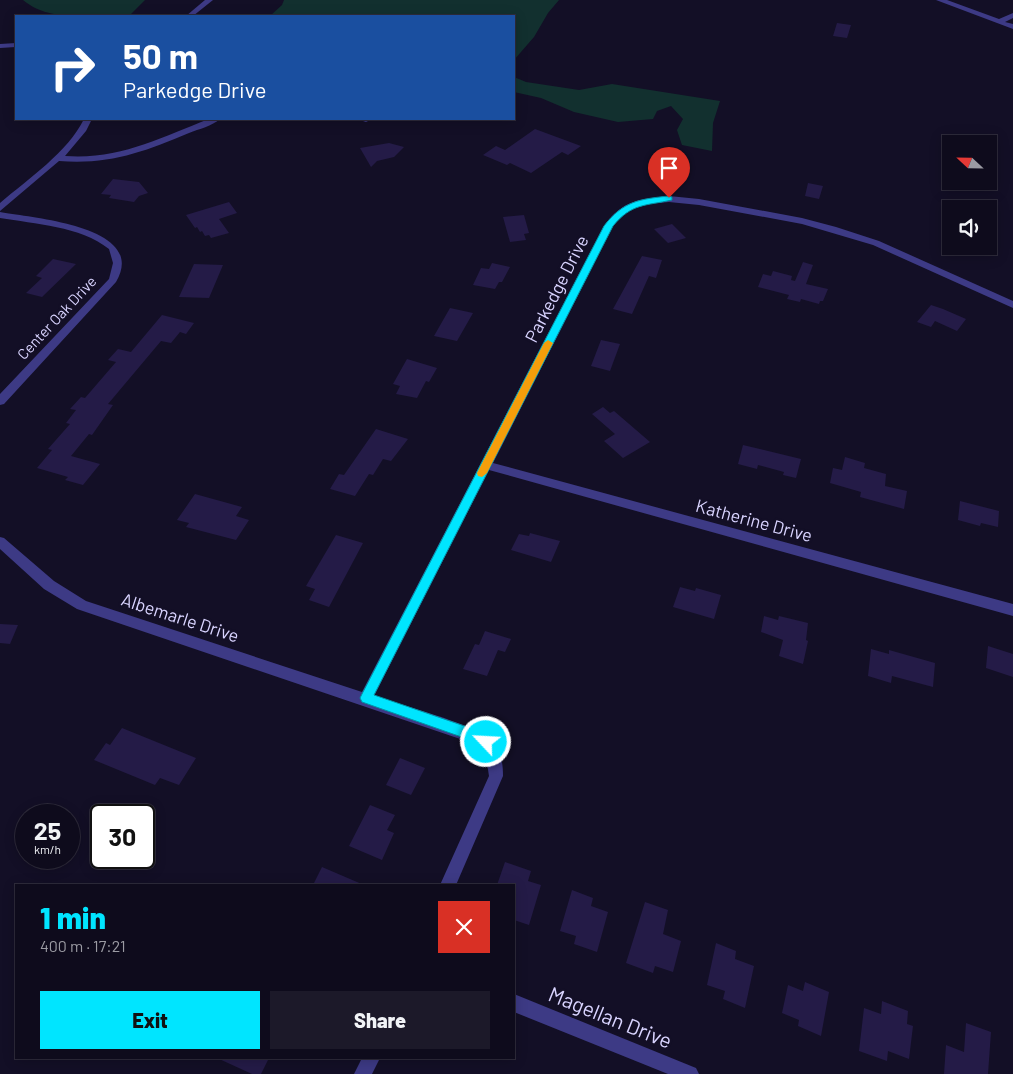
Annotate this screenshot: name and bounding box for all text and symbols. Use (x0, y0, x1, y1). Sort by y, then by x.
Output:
text: 50 m (123, 34, 198, 76)
icon: right (40, 35, 105, 100)
text: Parkedge Drive (123, 76, 266, 102)
north arrow (942, 135, 998, 190)
map controls (942, 135, 997, 255)
pin (648, 147, 690, 198)
icon: arrive (655, 154, 683, 182)
button: sound (942, 200, 997, 255)
street label: Parkedge Drive (520, 231, 593, 346)
street label: Center Oak Drive (13, 272, 100, 363)
street label: Katherine Drive (694, 494, 815, 546)
street label: Albemarle Drive (119, 588, 242, 646)
position arrow (459, 715, 511, 767)
speed limit sign: 30 (90, 804, 155, 869)
text: 25 (34, 815, 61, 845)
text: km/h (34, 842, 61, 856)
text: 1 min (40, 899, 106, 935)
button: close (438, 901, 490, 953)
text: 400 m · 17:21 (40, 936, 126, 955)
street label: Magellan Drive (545, 981, 676, 1053)
button: Exit (40, 991, 260, 1049)
button: Share (270, 991, 490, 1049)

